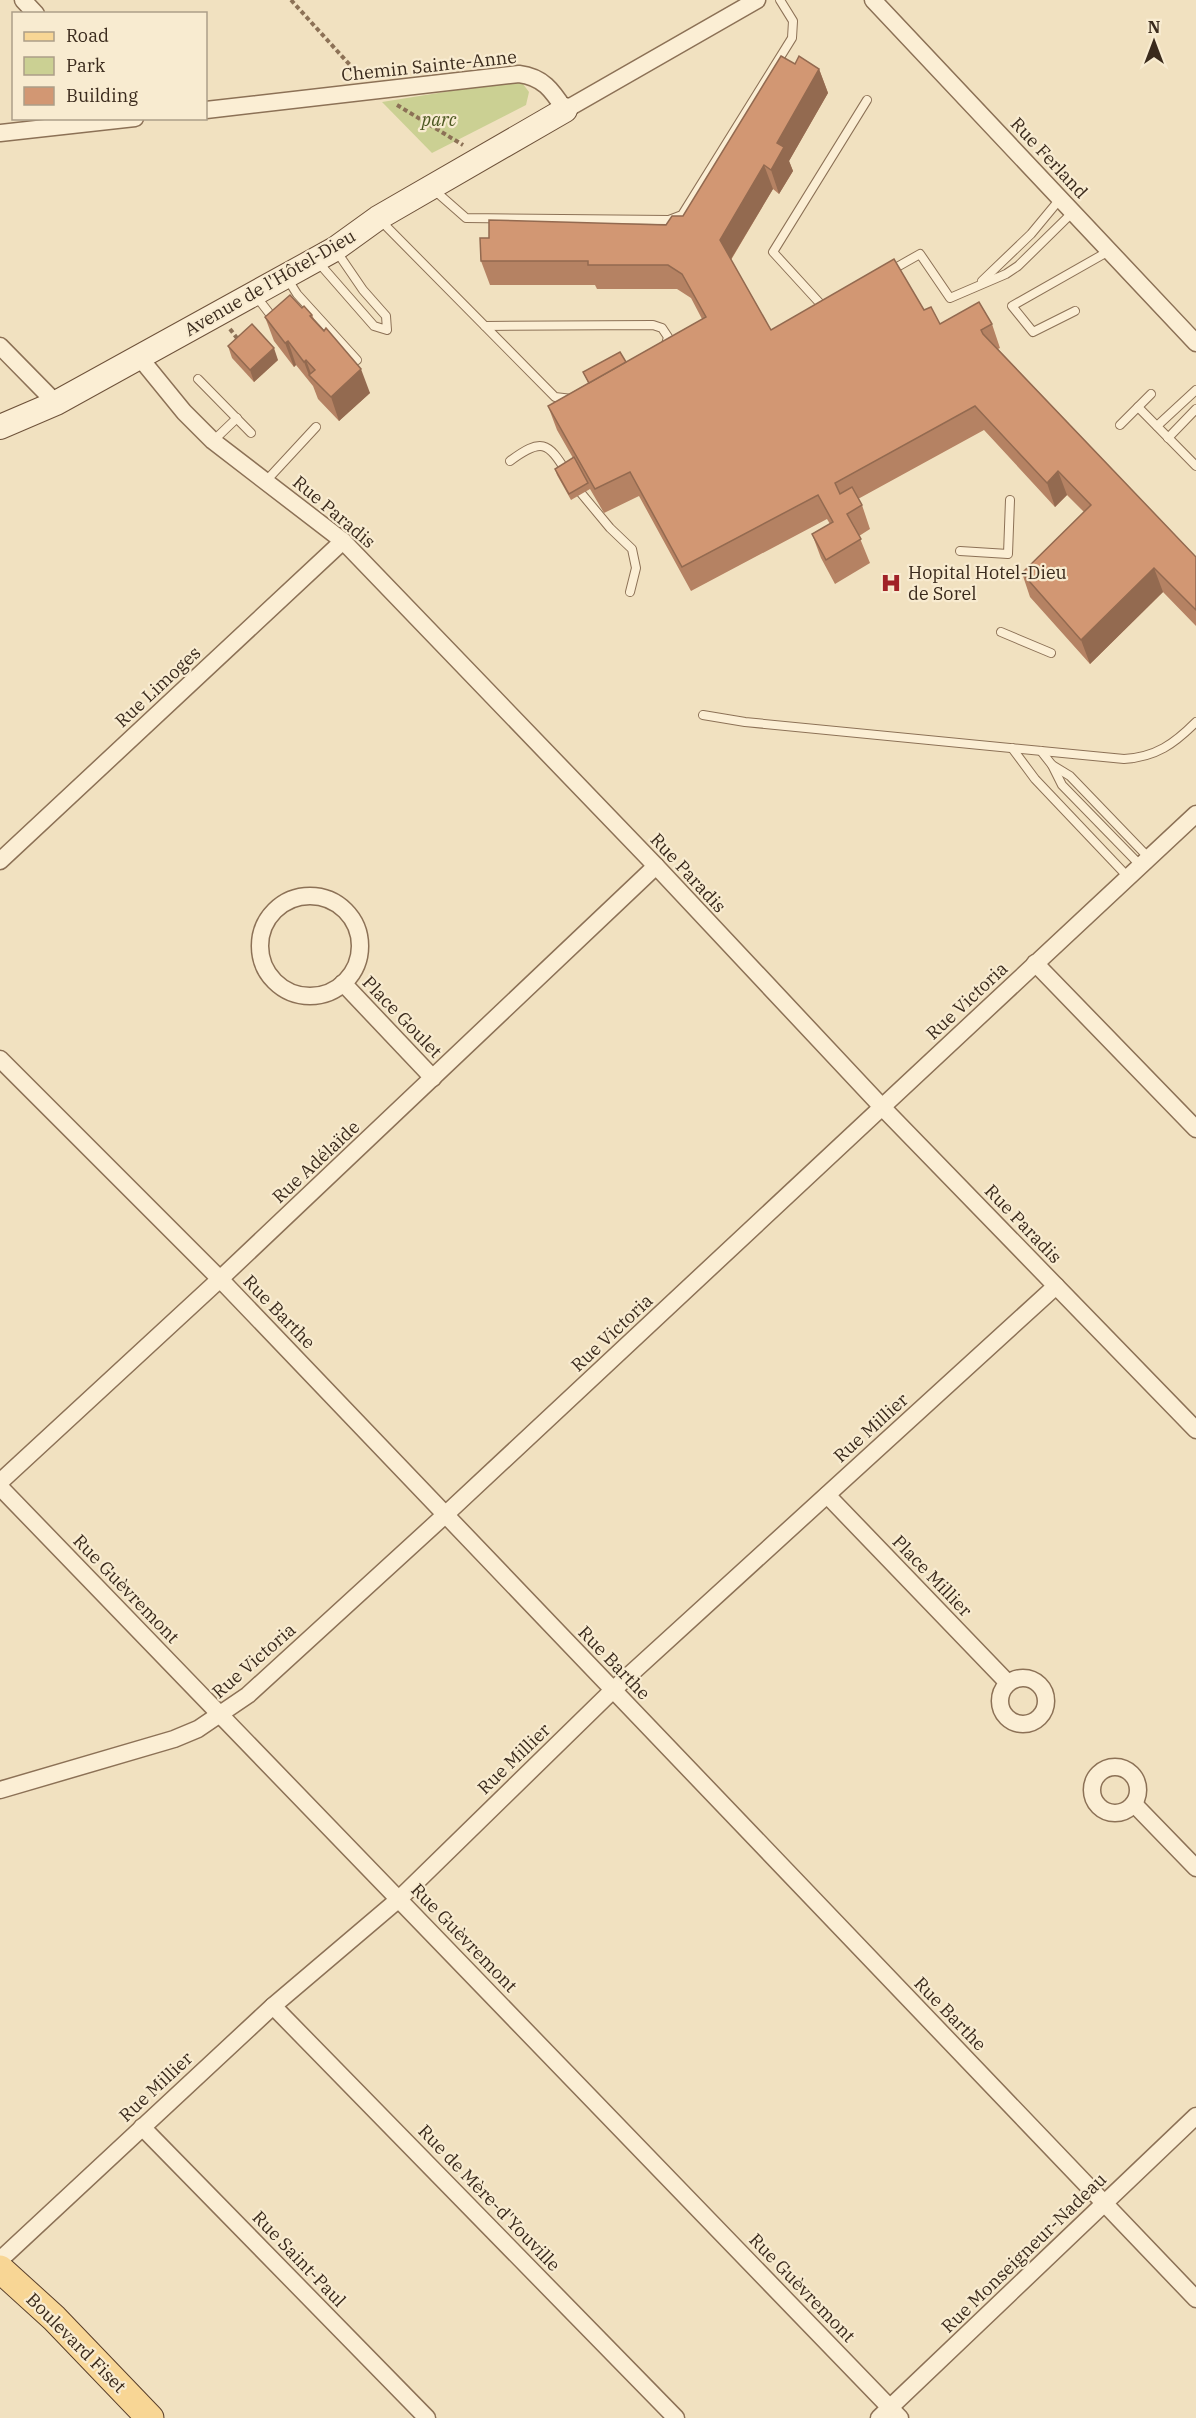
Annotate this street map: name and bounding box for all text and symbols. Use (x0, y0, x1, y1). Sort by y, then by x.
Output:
legend (12, 12, 207, 120)
north arrow (1124, 12, 1184, 72)
text: N (1148, 17, 1160, 37)
text: Road (66, 24, 109, 47)
street label: Chemin Sainte-Anne (340, 45, 518, 86)
text: Park (66, 54, 106, 77)
text: Building (66, 84, 138, 107)
park label: parc (420, 108, 457, 131)
street label: Rue Ferland (1006, 112, 1093, 203)
street label: Avenue de l'Hôtel-Dieu (180, 224, 359, 341)
street label: Rue Paradis (288, 470, 380, 553)
place label: Hopital Hotel-Dieu de Sorel (908, 561, 1067, 605)
hospital icon: Hopital Hotel-Dieu de Sorel (879, 571, 903, 595)
street label: Rue Limoges (110, 641, 205, 732)
street label: Rue Paradis (646, 828, 731, 917)
street label: Rue Victoria (921, 957, 1012, 1044)
street label: Place Goulet (358, 971, 447, 1062)
street label: Rue Adélaïde (267, 1115, 364, 1208)
street label: Rue Paradis (980, 1179, 1067, 1268)
street label: Rue Barthe (238, 1270, 320, 1354)
street label: Rue Victoria (566, 1289, 657, 1376)
street label: Rue Millier (829, 1388, 913, 1467)
street label: Rue Guèvremont (68, 1529, 184, 1648)
street label: Place Millier (888, 1530, 977, 1621)
street label: Rue Victoria (207, 1618, 300, 1703)
street label: Rue Barthe (573, 1621, 655, 1705)
street label: Rue Millier (472, 1718, 555, 1799)
street label: Rue Guèvremont (406, 1878, 522, 1997)
street label: Rue Barthe (909, 1972, 991, 2056)
street label: Rue Millier (114, 2047, 197, 2127)
street label: Rue de Mère-d'Youville (413, 2119, 565, 2276)
street label: Rue Monseigneur-Nadeau (936, 2168, 1111, 2338)
street label: Rue Saint-Paul (248, 2206, 351, 2312)
street label: Rue Guèvremont (744, 2228, 860, 2347)
street label: Boulevard Fiset (22, 2288, 131, 2397)

